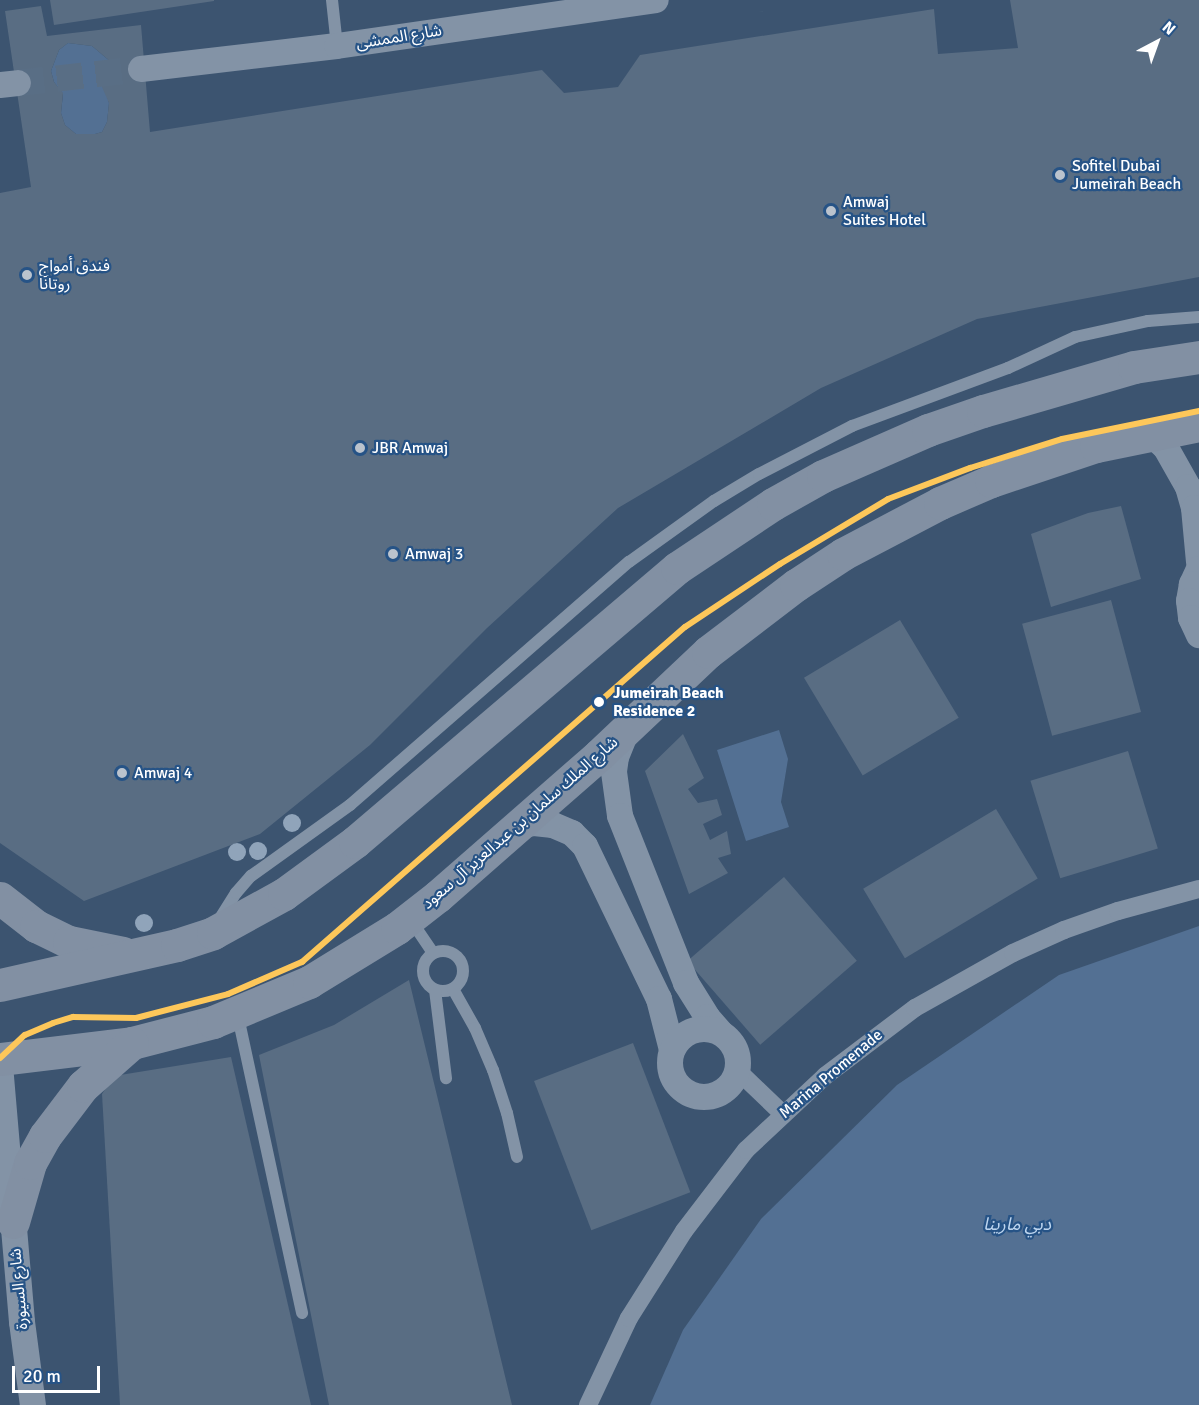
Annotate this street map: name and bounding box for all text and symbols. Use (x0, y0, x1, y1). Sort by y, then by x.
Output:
north arrow (1127, 12, 1187, 72)
text: N (1158, 17, 1180, 40)
street label: شارع الممشى (355, 21, 443, 53)
place label: Sofitel Dubai Jumeirah Beach (1072, 156, 1181, 194)
marker: Sofitel Dubai Jumeirah Beach (1053, 168, 1067, 182)
place label: Amwaj Suites Hotel (843, 192, 926, 230)
marker: Amwaj Suites Hotel (824, 204, 838, 218)
place label: فندق أمواج روتانا (39, 256, 110, 294)
marker: فندق أمواج روتانا (20, 268, 34, 282)
place label: JBR Amwaj (372, 438, 448, 458)
marker: JBR Amwaj (353, 441, 367, 455)
place label: Amwaj 3 (405, 544, 463, 564)
marker: Amwaj 3 (386, 547, 400, 561)
place label: Jumeirah Beach Residence 2 (613, 683, 724, 721)
marker: Jumeirah Beach Residence 2 (590, 693, 608, 711)
street label: شارع الملك سلمان بن عبدالعزيز آل سعود (418, 733, 622, 913)
place label: Amwaj 4 (134, 763, 192, 783)
marker: Amwaj 4 (115, 766, 129, 780)
street label: Marina Promenade (776, 1025, 886, 1123)
water label: دبي مارينا (983, 1213, 1051, 1235)
street label: شارع السيورة (6, 1248, 32, 1330)
scale bar (15, 1354, 104, 1392)
text: 20 m (23, 1365, 61, 1387)

